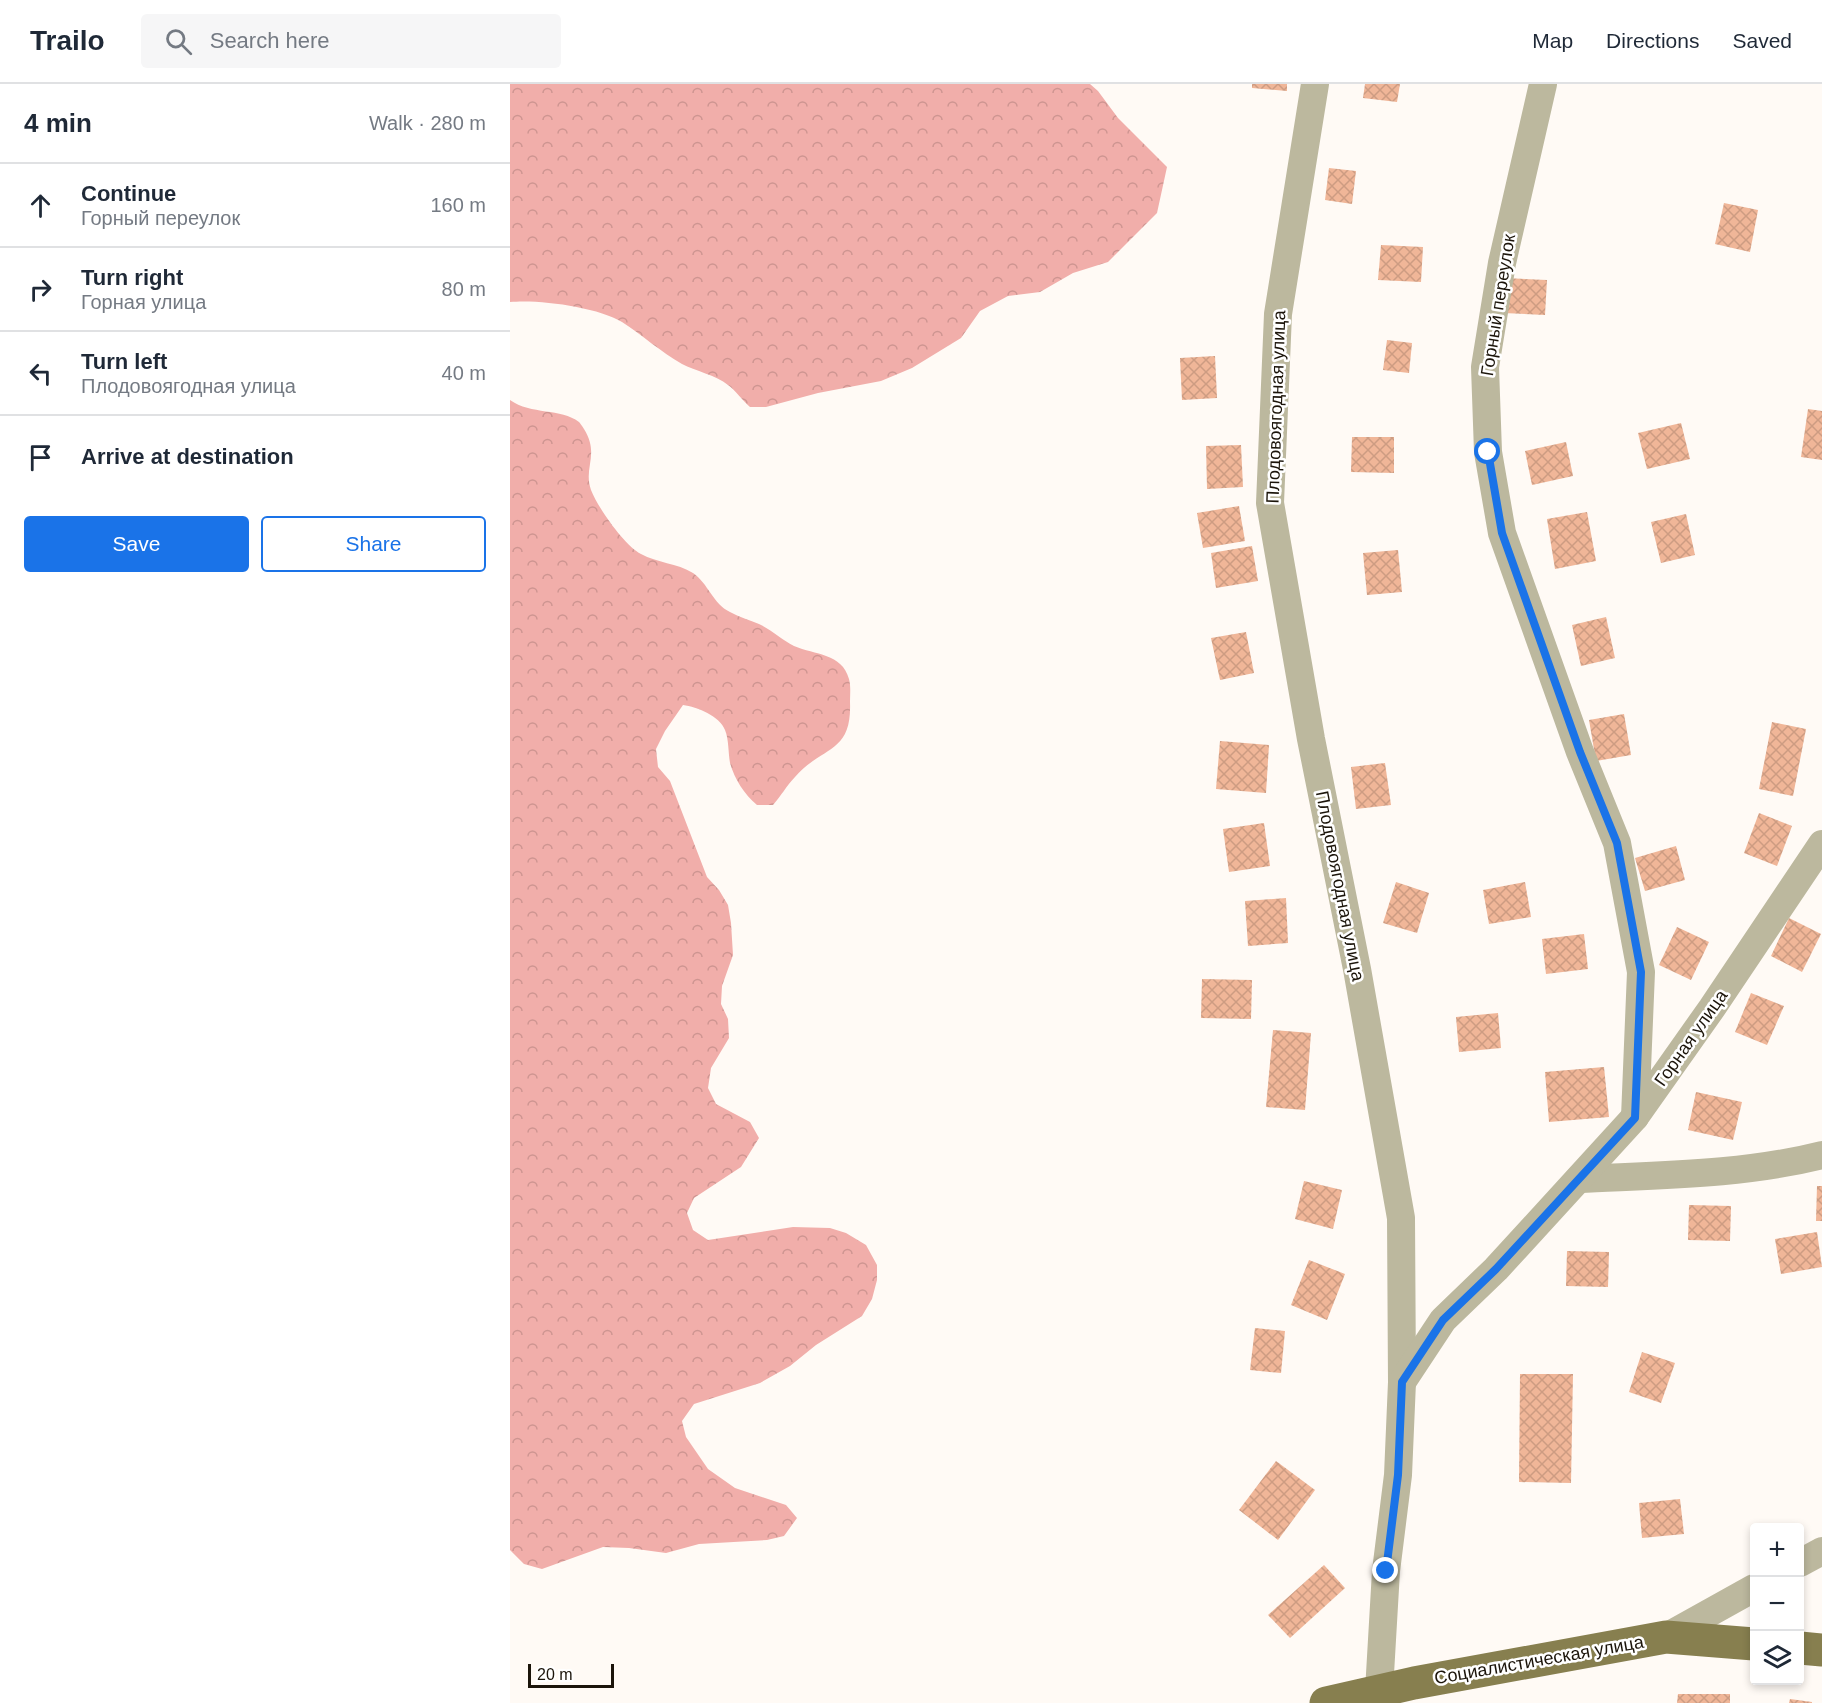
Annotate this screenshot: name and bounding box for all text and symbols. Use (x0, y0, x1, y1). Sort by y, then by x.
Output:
search box (141, 14, 561, 68)
text: Trailo (30, 25, 105, 56)
icon: search (162, 25, 195, 58)
text: Search here (210, 28, 330, 53)
text: Map (1532, 29, 1573, 52)
text: Directions (1606, 29, 1699, 52)
text: Saved (1732, 29, 1792, 52)
text: 4 min (24, 108, 92, 138)
text: Walk · 280 m (369, 112, 486, 134)
text: Continue (81, 181, 176, 206)
icon: ahead (24, 189, 57, 222)
text: 160 m (430, 194, 486, 216)
text: Горный переулок (81, 207, 240, 229)
street label: Горный переулок (1477, 233, 1519, 377)
text: Turn right (81, 265, 183, 290)
icon: right (24, 273, 57, 306)
text: 80 m (442, 278, 486, 300)
text: Горная улица (81, 291, 206, 313)
street label: Плодовоягодная улица (1263, 309, 1289, 504)
text: Turn left (81, 349, 167, 374)
icon: left (24, 357, 57, 390)
text: 40 m (442, 362, 486, 384)
text: Плодовоягодная улица (81, 375, 296, 397)
route start (1474, 438, 1500, 464)
icon: arrive (24, 441, 57, 474)
text: Arrive at destination (81, 444, 294, 469)
button: Save (24, 516, 249, 572)
button: Share (261, 516, 486, 572)
street label: Плодовоягодная улица (1312, 789, 1368, 984)
street label: Горная улица (1650, 985, 1732, 1090)
map controls (1750, 1523, 1804, 1685)
button: + (1750, 1523, 1804, 1577)
route end (1372, 1557, 1398, 1583)
button: − (1750, 1577, 1804, 1631)
button: layers (1750, 1631, 1804, 1685)
street label: Социалистическая улица (1433, 1632, 1646, 1688)
scale bar (528, 1661, 614, 1688)
text: 20 m (537, 1666, 573, 1683)

